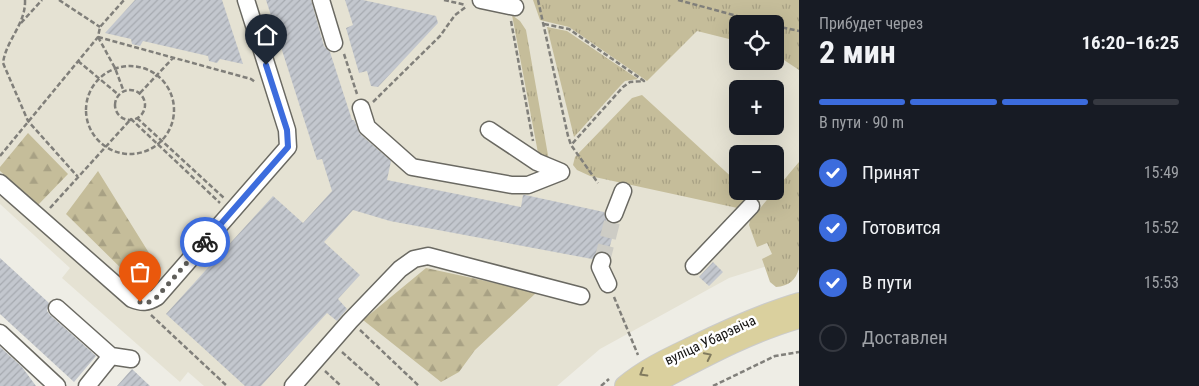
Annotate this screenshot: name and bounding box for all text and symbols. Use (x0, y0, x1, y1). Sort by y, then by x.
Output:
pin (245, 14, 287, 65)
text: Прибудет через (819, 14, 923, 33)
map controls (729, 15, 784, 200)
button: locate (729, 15, 784, 70)
icon: home (252, 21, 280, 49)
text: 16:20–16:25 (1081, 31, 1179, 54)
text: 2 мин (819, 33, 896, 71)
button: + (729, 80, 784, 135)
text: В пути · 90 m (819, 113, 904, 132)
button: − (729, 145, 784, 200)
icon: check (819, 159, 847, 187)
text: Принят (862, 161, 920, 184)
text: 15:49 (1144, 163, 1179, 182)
icon: check (819, 214, 847, 242)
text: Готовится (862, 216, 941, 239)
courier (180, 217, 230, 267)
text: 15:52 (1144, 218, 1179, 237)
icon: bike (191, 228, 219, 256)
pin (119, 251, 161, 302)
icon: bag (126, 258, 154, 286)
icon: check (819, 269, 847, 297)
text: В пути (862, 271, 912, 294)
text: 15:53 (1144, 273, 1179, 292)
street label: вуліца Убарэвіча (662, 312, 758, 368)
text: Доставлен (862, 326, 948, 349)
one-way arrow (702, 352, 711, 362)
one-way arrow (639, 366, 648, 376)

